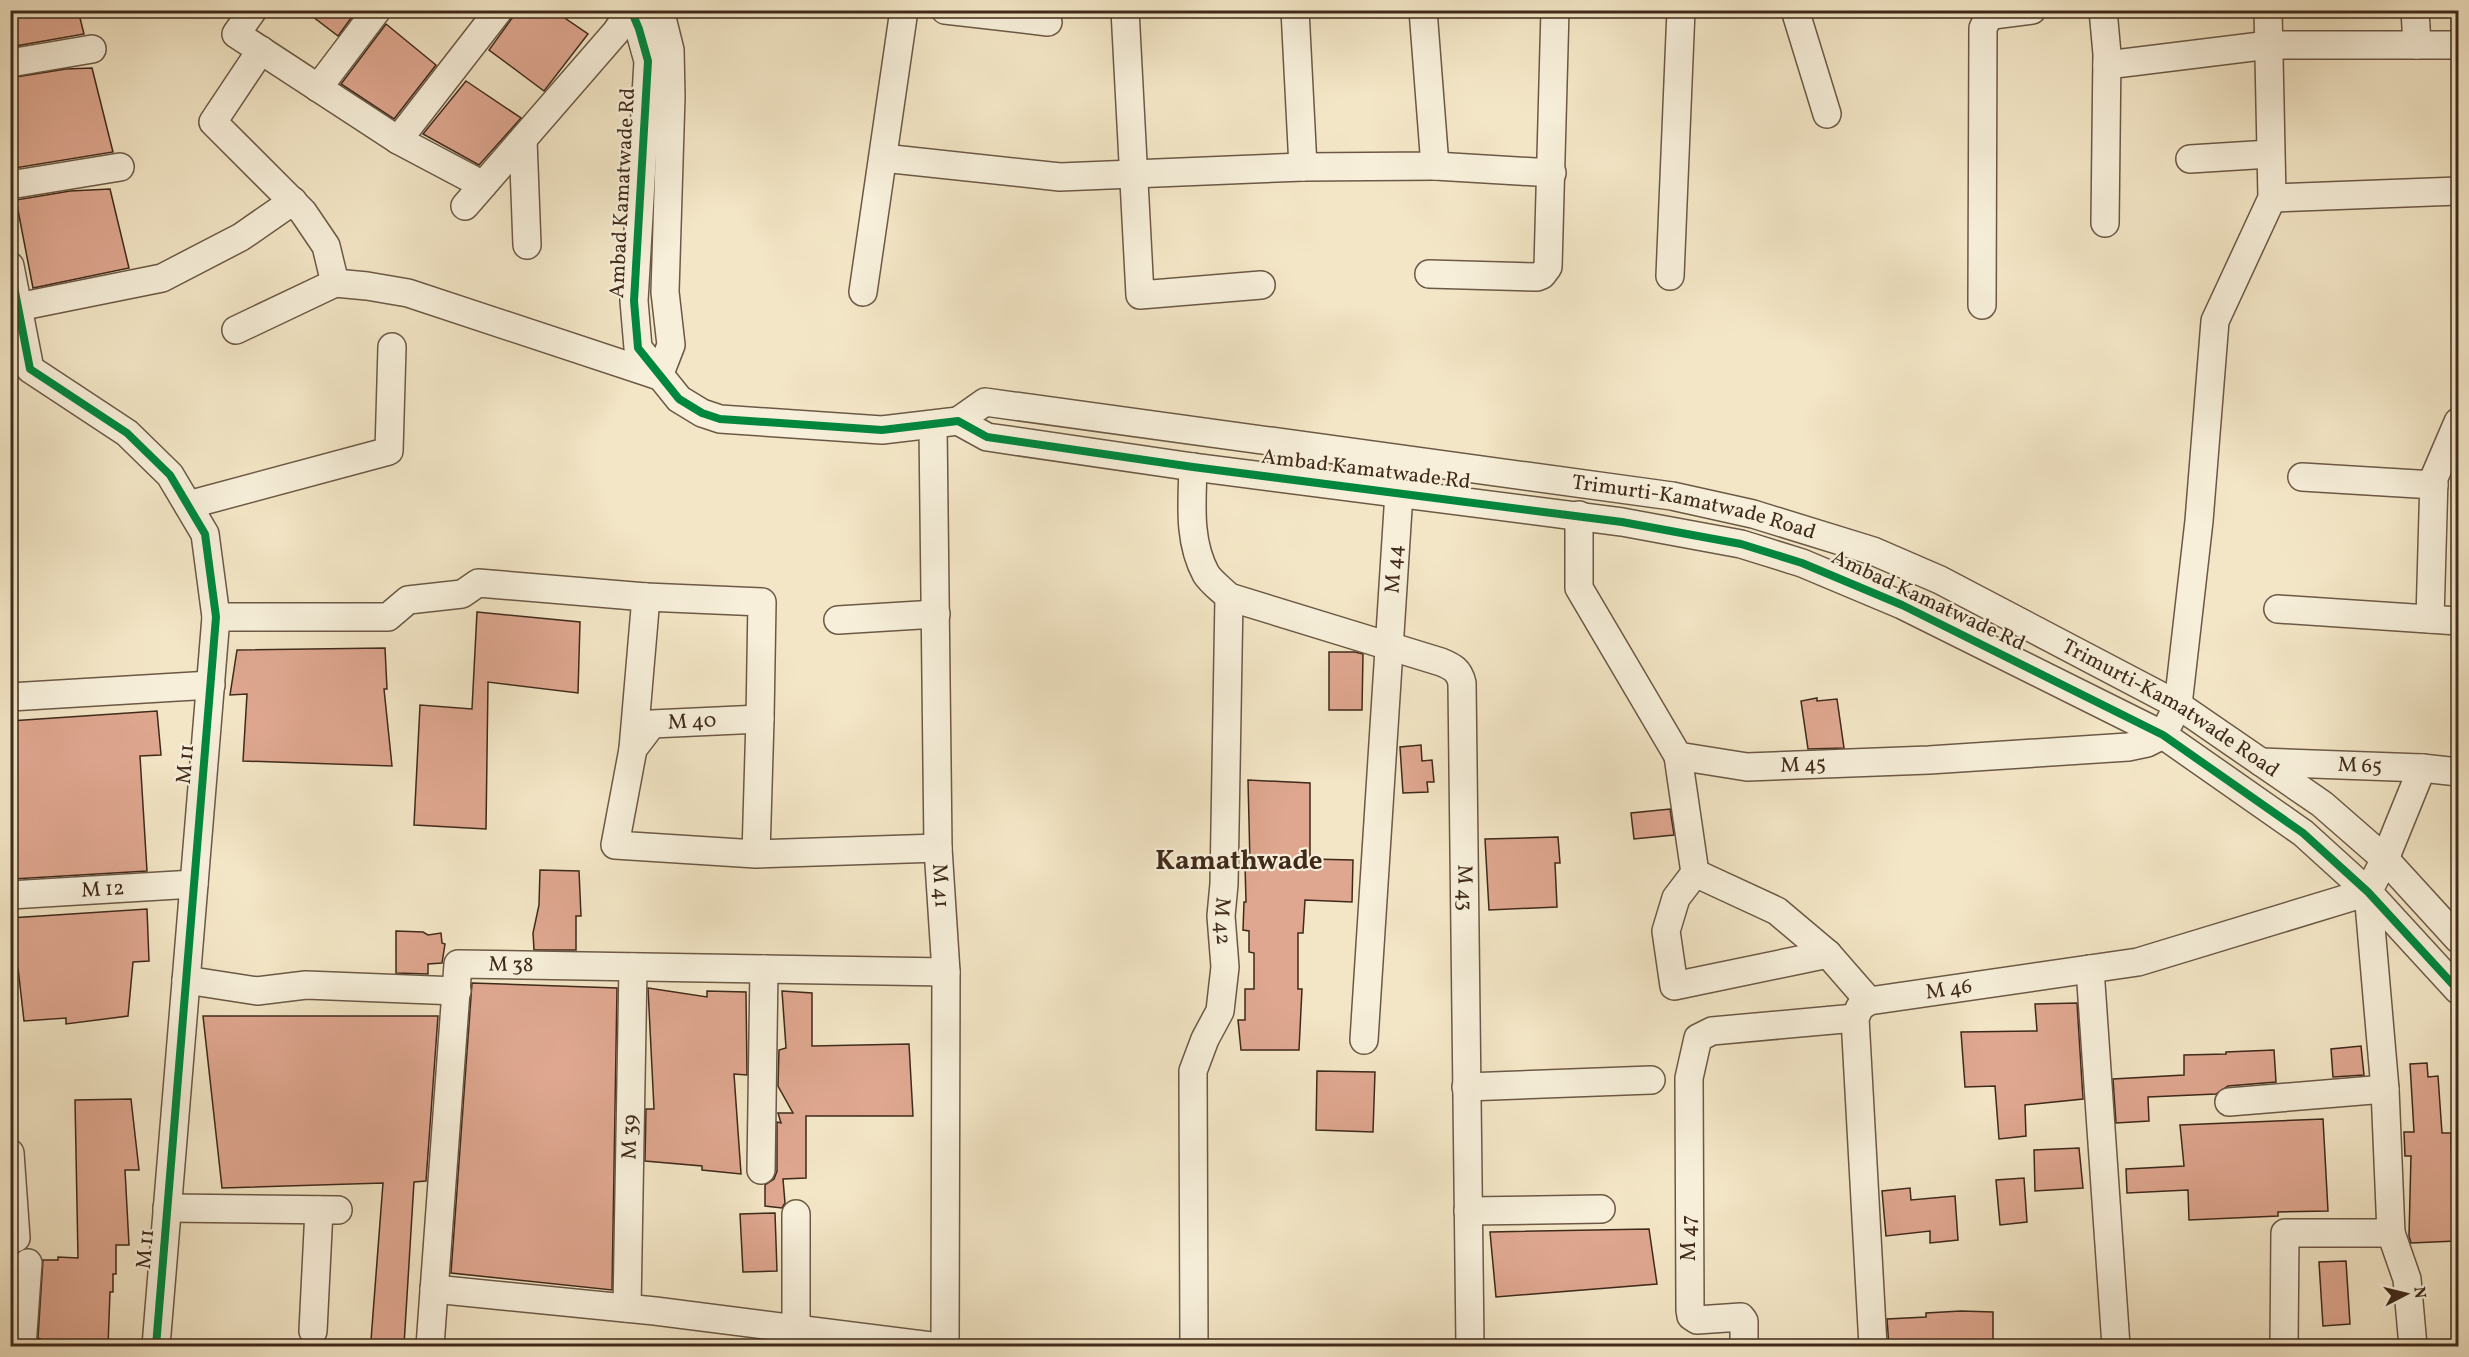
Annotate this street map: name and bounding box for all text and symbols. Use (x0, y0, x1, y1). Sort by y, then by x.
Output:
street label: Ambad Kamatwade Rd (603, 87, 643, 299)
street label: Ambad Kamatwade Rd (1260, 443, 1472, 497)
street label: Trimurti-Kamatwade Road (1570, 468, 1819, 547)
street label: Ambad Kamatwade Rd (1826, 543, 2030, 659)
street label: M 44 (1378, 544, 1410, 594)
street label: Trimurti-Kamatwade Road (2057, 632, 2285, 785)
street label: M 40 (667, 706, 717, 738)
street label: M 11 (170, 743, 202, 785)
street label: M 45 (1780, 749, 1827, 780)
street label: M 65 (2337, 750, 2383, 781)
district label: Kamathwade (1155, 843, 1323, 881)
street label: M 41 (925, 863, 956, 909)
street label: M 43 (1450, 865, 1479, 911)
street label: M 12 (80, 874, 125, 905)
street label: M 42 (1206, 896, 1238, 946)
street label: M 38 (488, 950, 534, 980)
street label: M 46 (1924, 972, 1974, 1007)
street label: M 39 (615, 1114, 645, 1160)
street label: M 47 (1675, 1215, 1704, 1261)
street label: M 11 (130, 1228, 162, 1270)
north arrow (2376, 1264, 2436, 1324)
text: N (2407, 1285, 2431, 1300)

